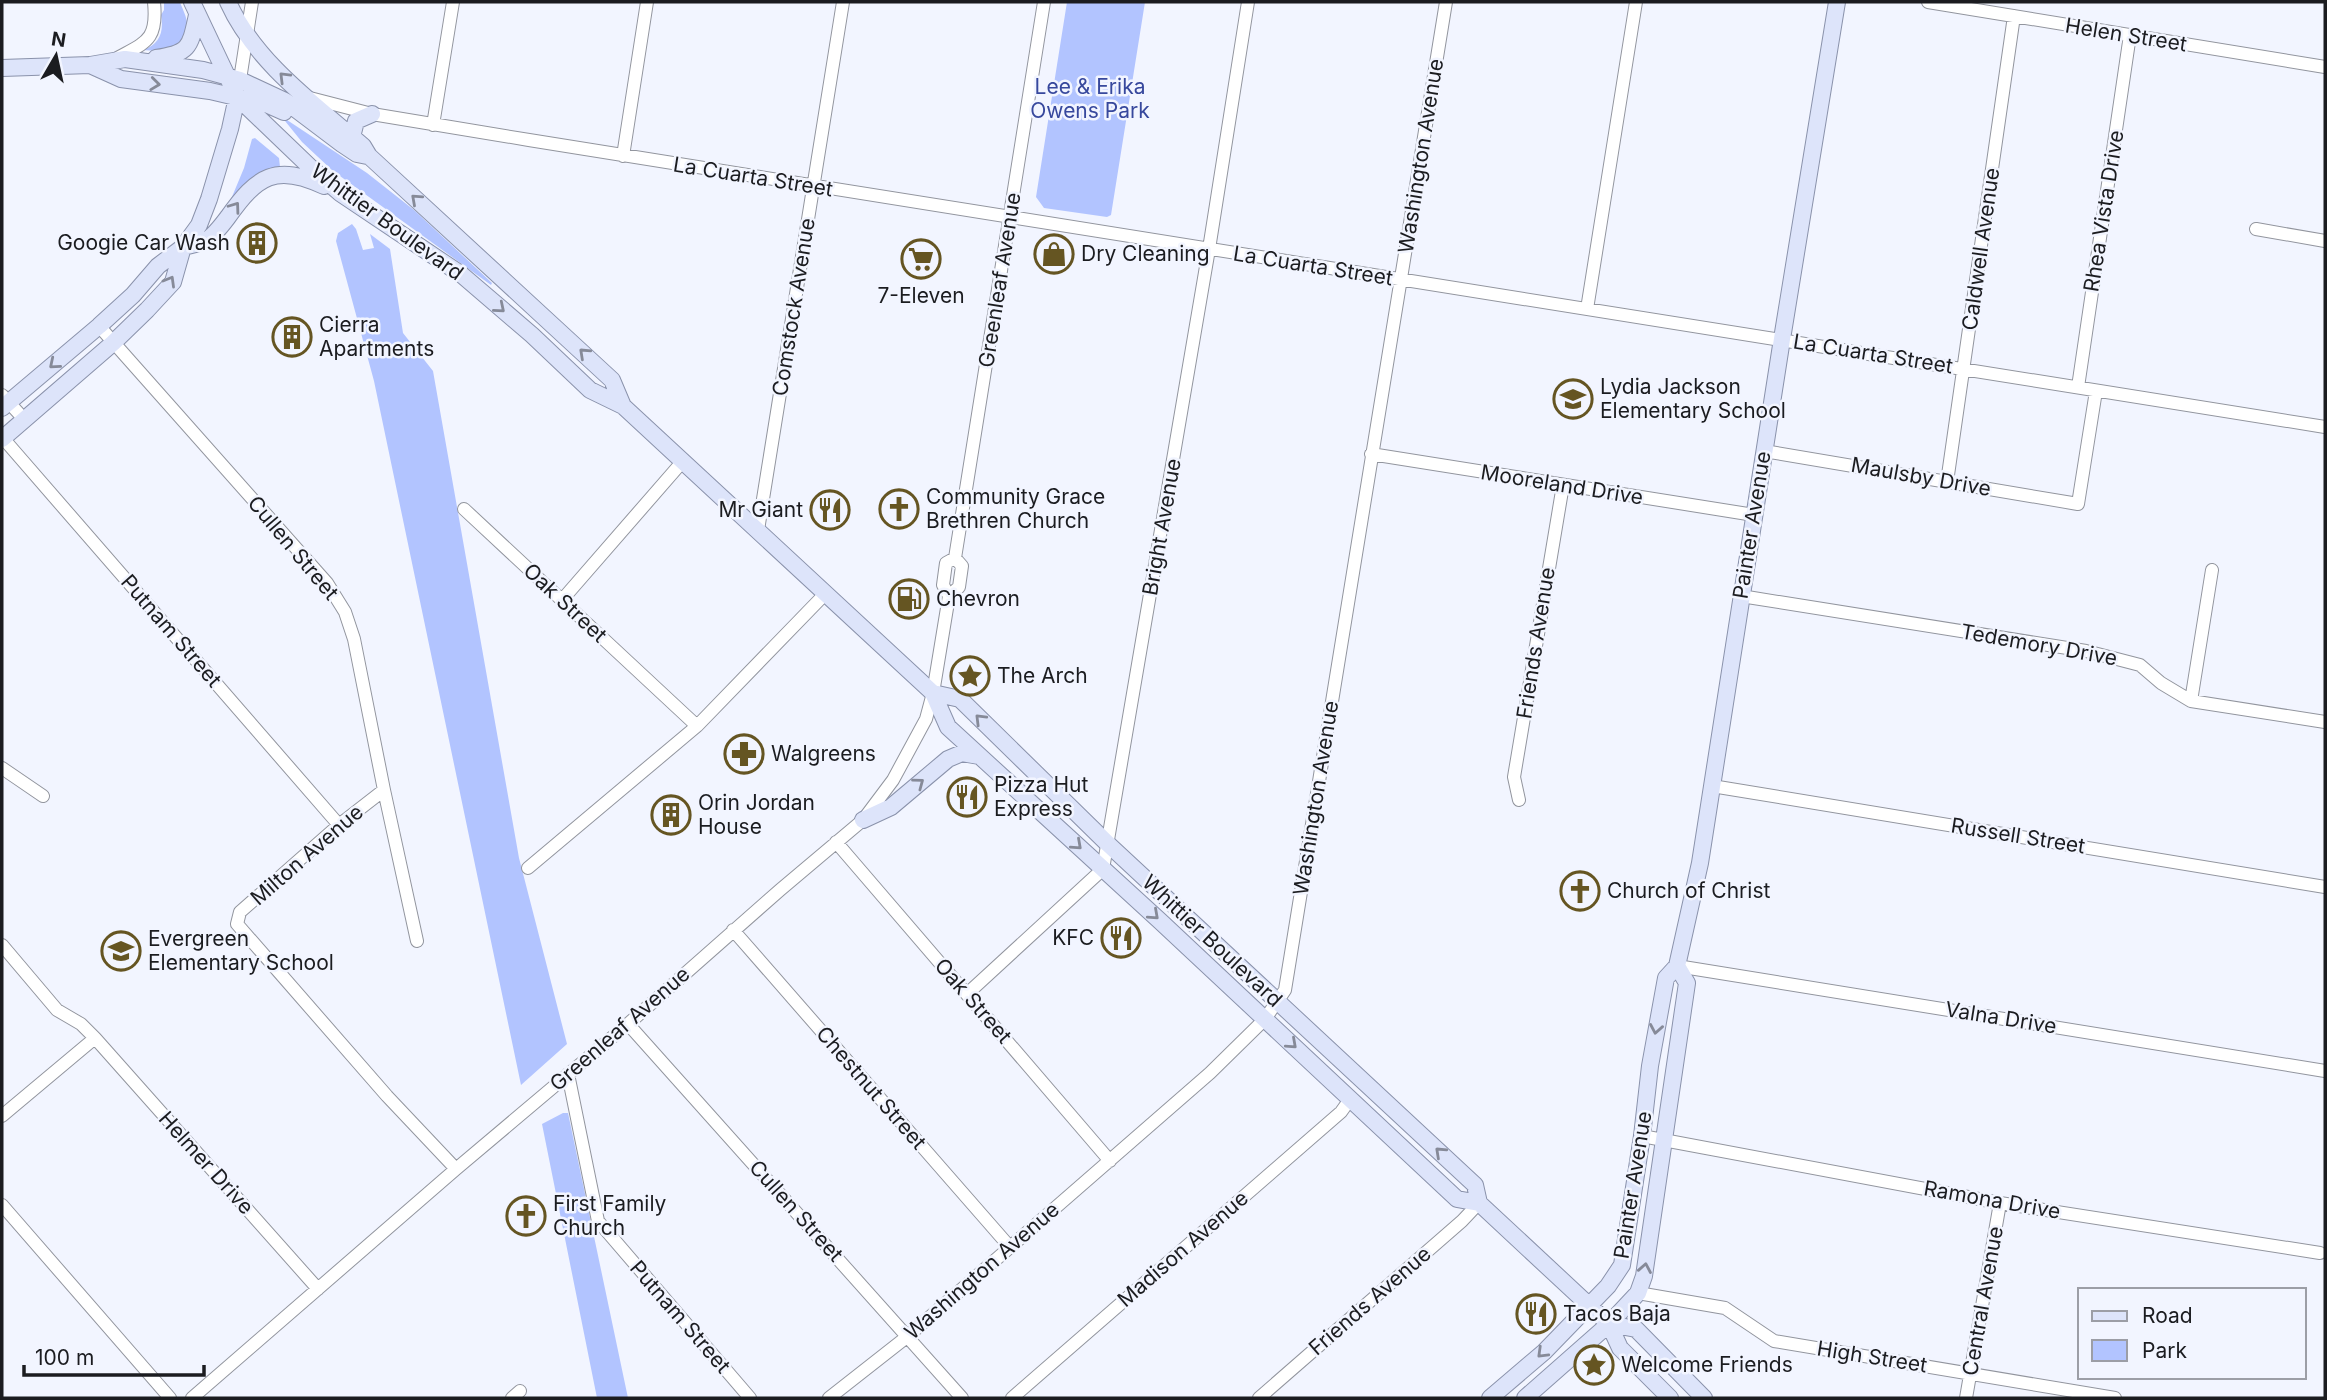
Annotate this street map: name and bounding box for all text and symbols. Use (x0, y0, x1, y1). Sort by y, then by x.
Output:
street label: Helen Street (2064, 13, 2189, 56)
north arrow (21, 21, 91, 91)
text: N (50, 27, 68, 52)
street label: Washington Avenue (1393, 57, 1448, 255)
one-way arrow (279, 72, 292, 85)
park label: Lee & Erika Owens Park (1030, 74, 1150, 123)
one-way arrow (149, 76, 161, 91)
street label: Rhea Vista Drive (2078, 128, 2129, 294)
street label: La Cuarta Street (671, 152, 835, 201)
street label: Whittier Boulevard (306, 158, 468, 285)
street label: Caldwell Avenue (1957, 166, 2004, 332)
street label: Greenleaf Avenue (973, 191, 1026, 369)
one-way arrow (411, 195, 424, 207)
one-way arrow (227, 202, 239, 215)
street label: Comstock Avenue (767, 216, 820, 398)
building icon: Googie Car Wash (236, 222, 278, 264)
place label: Googie Car Wash (57, 230, 230, 255)
shop icon: Dry Cleaning (1033, 233, 1075, 275)
supermarket icon: 7-Eleven (900, 238, 942, 280)
place label: Dry Cleaning (1081, 241, 1210, 266)
street label: La Cuarta Street (1231, 241, 1395, 290)
one-way arrow (162, 276, 175, 289)
place label: 7-Eleven (877, 283, 965, 308)
one-way arrow (491, 300, 504, 312)
place label: Cierra Apartments (319, 312, 434, 361)
building icon: Cierra Apartments (271, 316, 313, 358)
street label: La Cuarta Street (1791, 329, 1955, 378)
one-way arrow (579, 348, 592, 361)
one-way arrow (49, 356, 62, 368)
place label: Lydia Jackson Elementary School (1600, 374, 1786, 423)
school or university icon: Lydia Jackson Elementary School (1552, 378, 1594, 420)
street label: Painter Avenue (1727, 449, 1776, 601)
street label: Maulsby Drive (1849, 452, 1993, 501)
street label: Bright Avenue (1137, 456, 1186, 597)
street label: Mooreland Drive (1479, 459, 1645, 510)
place label: Community Grace Brethren Church (926, 484, 1105, 533)
church icon: Community Grace Brethren Church (878, 488, 920, 530)
restaurant icon: Mr Giant (809, 489, 851, 531)
street label: Cullen Street (243, 491, 344, 605)
place label: Mr Giant (718, 497, 803, 522)
street label: Oak Street (519, 558, 612, 648)
street label: Friends Avenue (1511, 565, 1560, 721)
street label: Putnam Street (116, 569, 227, 692)
fuel station icon: Chevron (888, 578, 930, 620)
place label: Chevron (936, 586, 1020, 611)
street label: Tedemory Drive (1959, 618, 2119, 671)
place icon: The Arch (949, 655, 991, 697)
place label: The Arch (997, 663, 1088, 688)
street label: Washington Avenue (1288, 699, 1343, 897)
one-way arrow (976, 715, 989, 728)
pharmacy icon: Walgreens (723, 733, 765, 775)
place label: Walgreens (771, 741, 876, 766)
place label: Pizza Hut Express (994, 772, 1088, 821)
restaurant icon: Pizza Hut Express (946, 776, 988, 818)
one-way arrow (911, 779, 924, 792)
place label: Orin Jordan House (698, 790, 815, 839)
building icon: Orin Jordan House (650, 794, 692, 836)
street label: Milton Avenue (245, 799, 368, 910)
street label: Russell Street (1949, 813, 2087, 858)
one-way arrow (1069, 837, 1082, 850)
street label: Whittier Boulevard (1137, 869, 1287, 1012)
church icon: Church of Christ (1559, 870, 1601, 912)
place label: Church of Christ (1607, 878, 1770, 903)
one-way arrow (1146, 907, 1159, 919)
restaurant icon: KFC (1100, 917, 1142, 959)
place label: KFC (1052, 925, 1094, 950)
place label: Evergreen Elementary School (148, 926, 334, 975)
school or university icon: Evergreen Elementary School (100, 930, 142, 972)
street label: Oak Street (930, 953, 1017, 1048)
street label: Greenleaf Avenue (545, 961, 695, 1096)
street label: Valna Drive (1944, 996, 2059, 1039)
street label: Chestnut Street (811, 1021, 932, 1154)
one-way arrow (1650, 1022, 1665, 1034)
one-way arrow (1284, 1036, 1297, 1049)
street label: Helmer Drive (154, 1106, 259, 1219)
street label: Painter Avenue (1608, 1109, 1657, 1261)
one-way arrow (1435, 1148, 1448, 1160)
street label: Cullen Street (744, 1155, 848, 1267)
street label: Ramona Drive (1922, 1175, 2062, 1224)
street label: Madison Avenue (1112, 1185, 1253, 1312)
place label: First Family Church (553, 1191, 667, 1240)
church icon: First Family Church (505, 1195, 547, 1237)
street label: Washington Avenue (899, 1197, 1064, 1345)
street label: Central Avenue (1957, 1224, 2008, 1378)
street label: Friends Avenue (1304, 1241, 1436, 1360)
street label: Putnam Street (625, 1255, 736, 1378)
one-way arrow (1636, 1262, 1651, 1274)
legend (2078, 1288, 2306, 1379)
restaurant icon: Tacos Baja (1515, 1293, 1557, 1335)
place label: Tacos Baja (1563, 1301, 1671, 1326)
text: Road (2142, 1303, 2193, 1328)
scale bar (24, 1334, 205, 1378)
street label: High Street (1815, 1335, 1929, 1378)
text: Park (2142, 1338, 2187, 1363)
place icon: Welcome Friends (1573, 1344, 1615, 1386)
text: 100 m (35, 1345, 94, 1370)
one-way arrow (1537, 1345, 1550, 1358)
place label: Welcome Friends (1621, 1352, 1793, 1377)

